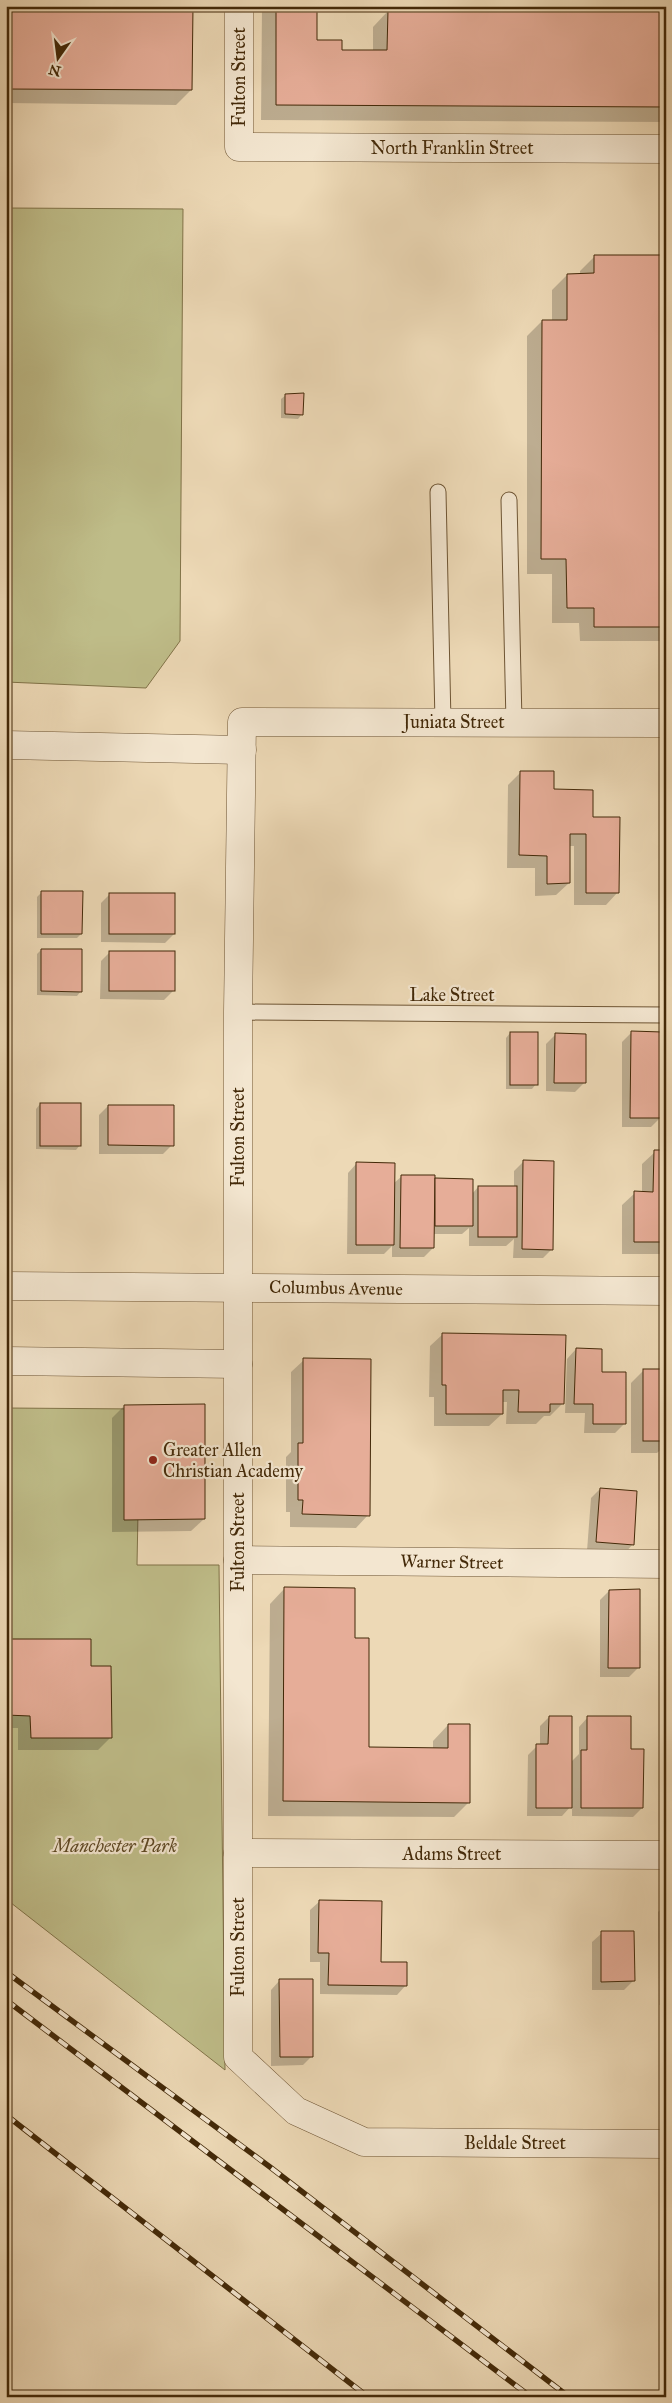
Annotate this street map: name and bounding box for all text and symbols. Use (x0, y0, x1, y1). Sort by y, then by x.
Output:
street label: Fulton Street (228, 26, 250, 127)
north arrow (32, 32, 82, 82)
text: N (47, 60, 63, 80)
street label: North Franklin Street (370, 137, 534, 159)
street label: Juniata Street (401, 711, 505, 734)
street label: Lake Street (409, 984, 495, 1006)
street label: Fulton Street (227, 1086, 249, 1187)
street label: Columbus Avenue (269, 1276, 403, 1300)
place label: Greater Allen Christian Academy (163, 1439, 304, 1482)
marker: Greater Allen Christian Academy (147, 1454, 159, 1466)
street label: Fulton Street (227, 1491, 249, 1592)
street label: Warner Street (400, 1550, 504, 1574)
park label: Manchester Park (51, 1835, 177, 1857)
street label: Adams Street (402, 1843, 502, 1865)
street label: Fulton Street (227, 1896, 249, 1997)
street label: Beldale Street (464, 2132, 566, 2154)

